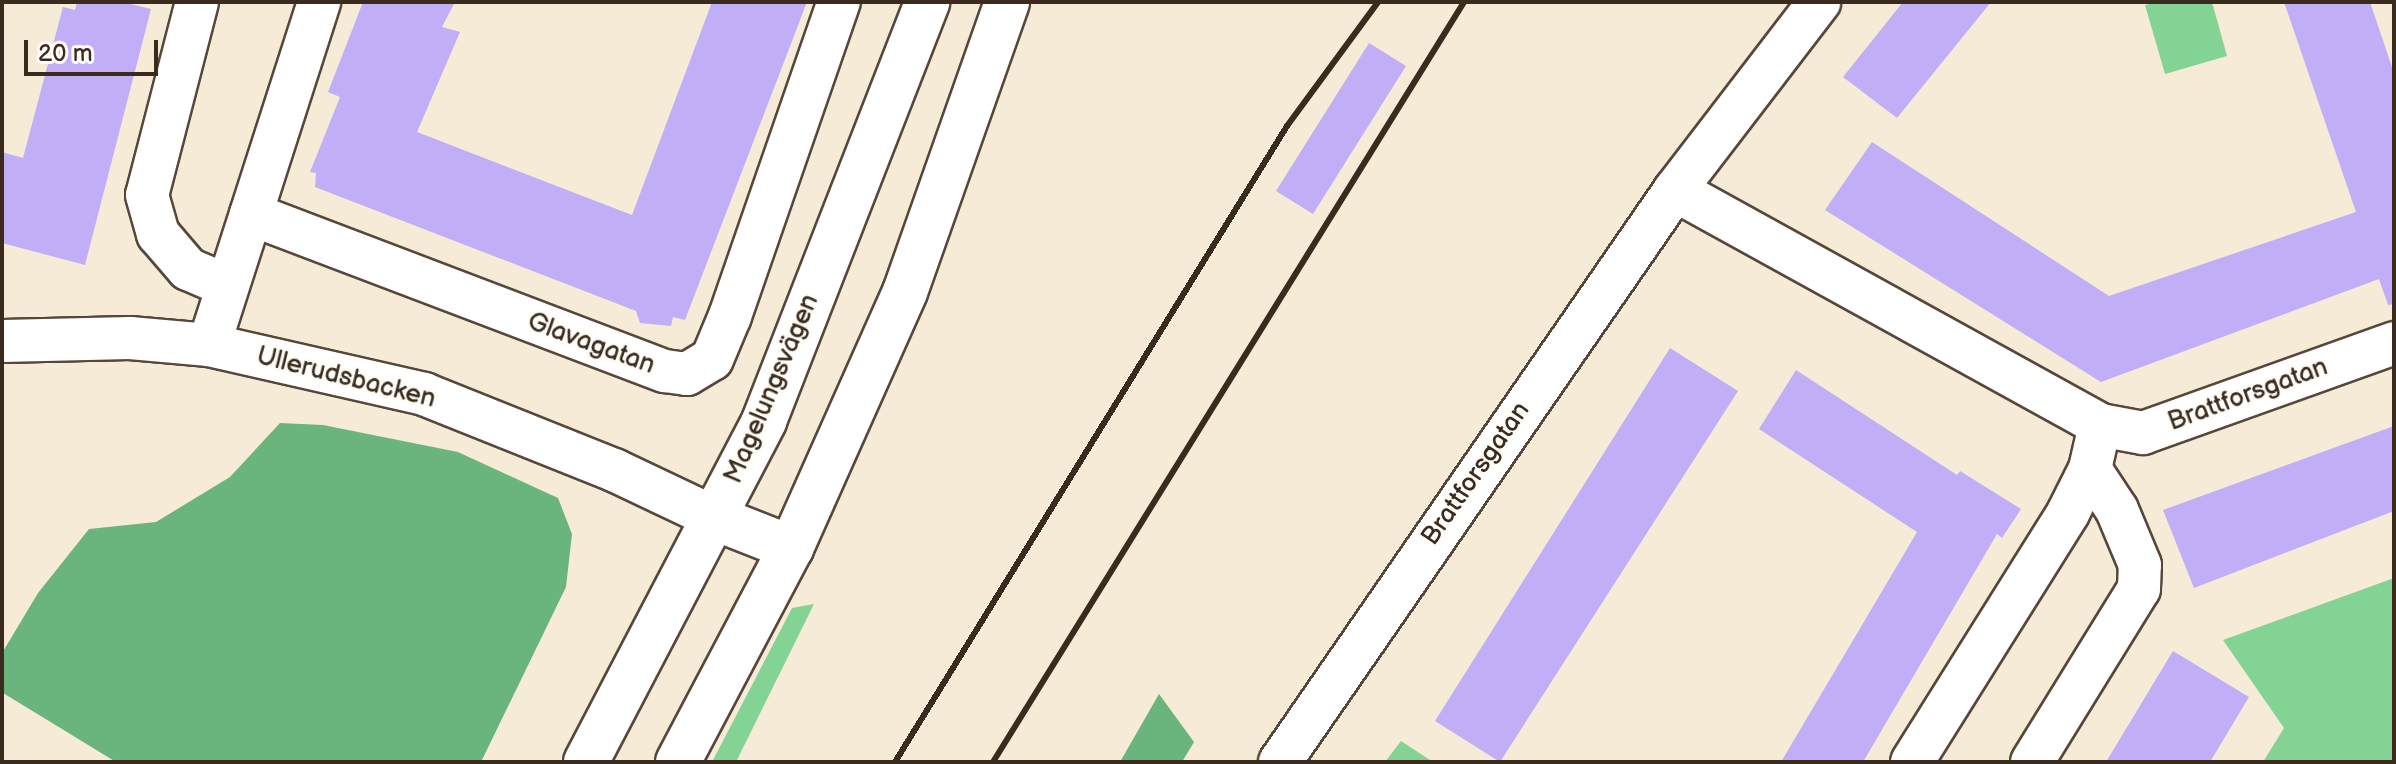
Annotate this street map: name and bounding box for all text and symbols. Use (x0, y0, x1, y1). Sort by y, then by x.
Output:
scale bar (28, 24, 162, 74)
text: 20 m (38, 39, 93, 68)
street label: Magelungsvägen (718, 290, 826, 488)
street label: Glavagatan (523, 307, 659, 381)
street label: Ullerudsbacken (253, 341, 439, 415)
street label: Brattforsgatan (2164, 352, 2332, 438)
street label: Brattforsgatan (1415, 396, 1537, 552)

